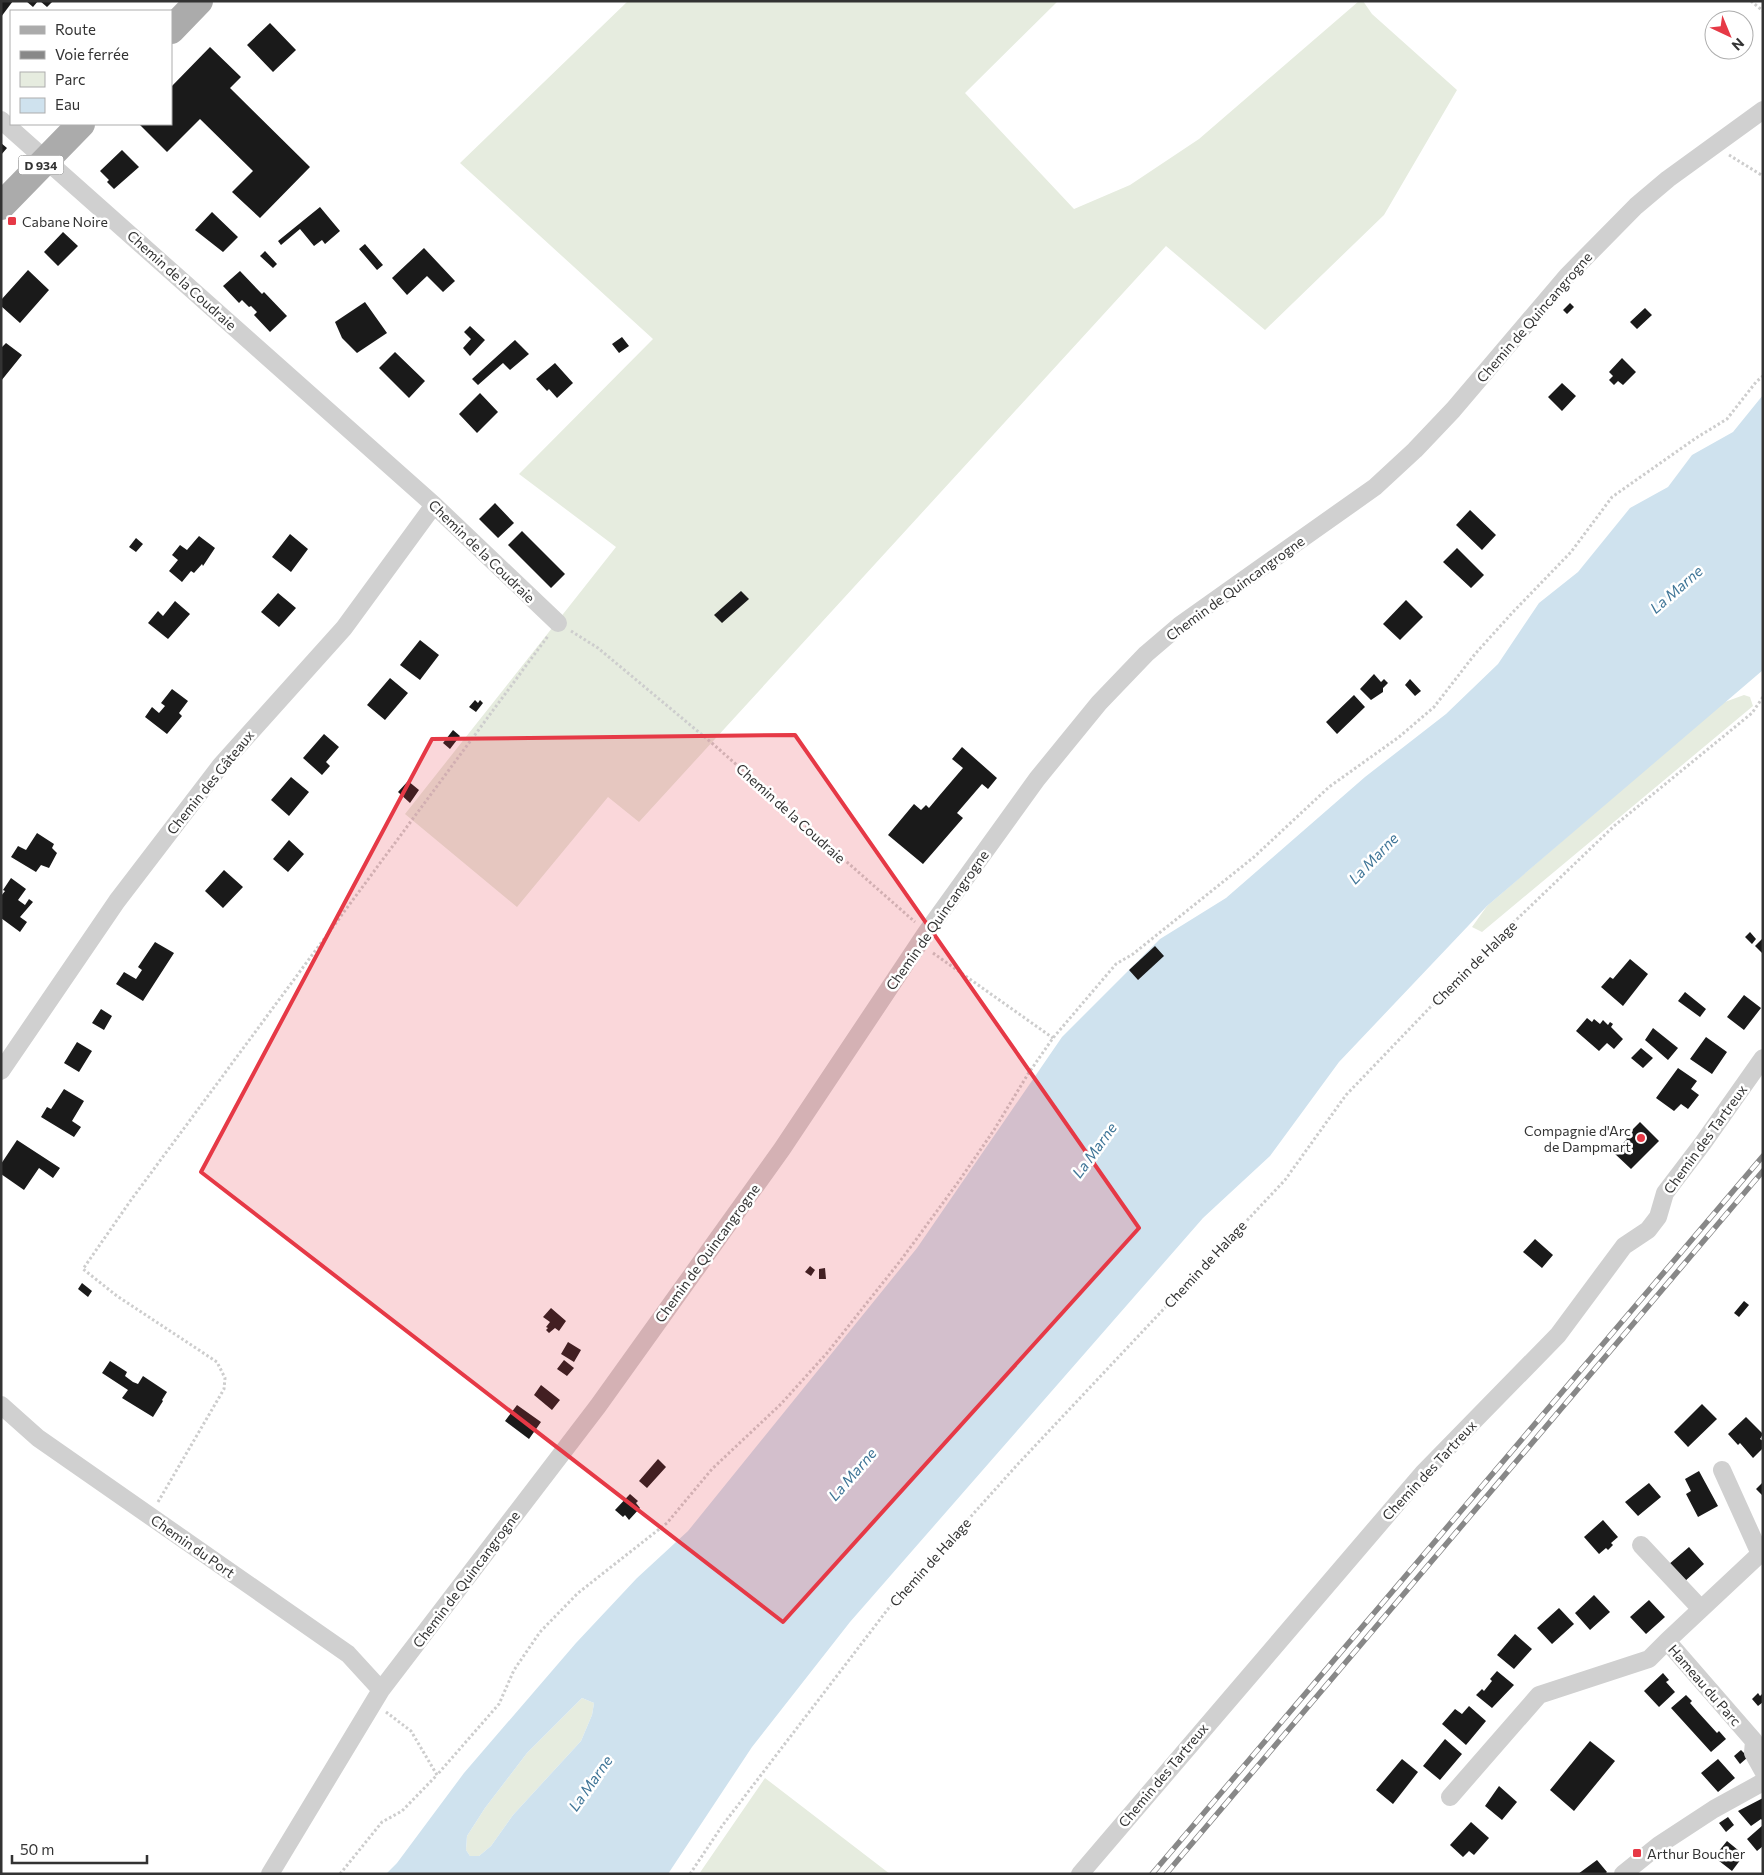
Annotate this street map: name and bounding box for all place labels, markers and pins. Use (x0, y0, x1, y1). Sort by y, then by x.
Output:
place label: Cabane Noire (22, 213, 108, 230)
marker: Cabane Noire (6, 215, 18, 227)
place label: Compagnie d'Arc de Dampmart (1524, 1122, 1631, 1155)
marker: Compagnie d'Arc de Dampmart (1635, 1132, 1647, 1144)
place label: Arthur Boucher (1647, 1845, 1746, 1862)
marker: Arthur Boucher (1631, 1847, 1643, 1859)

